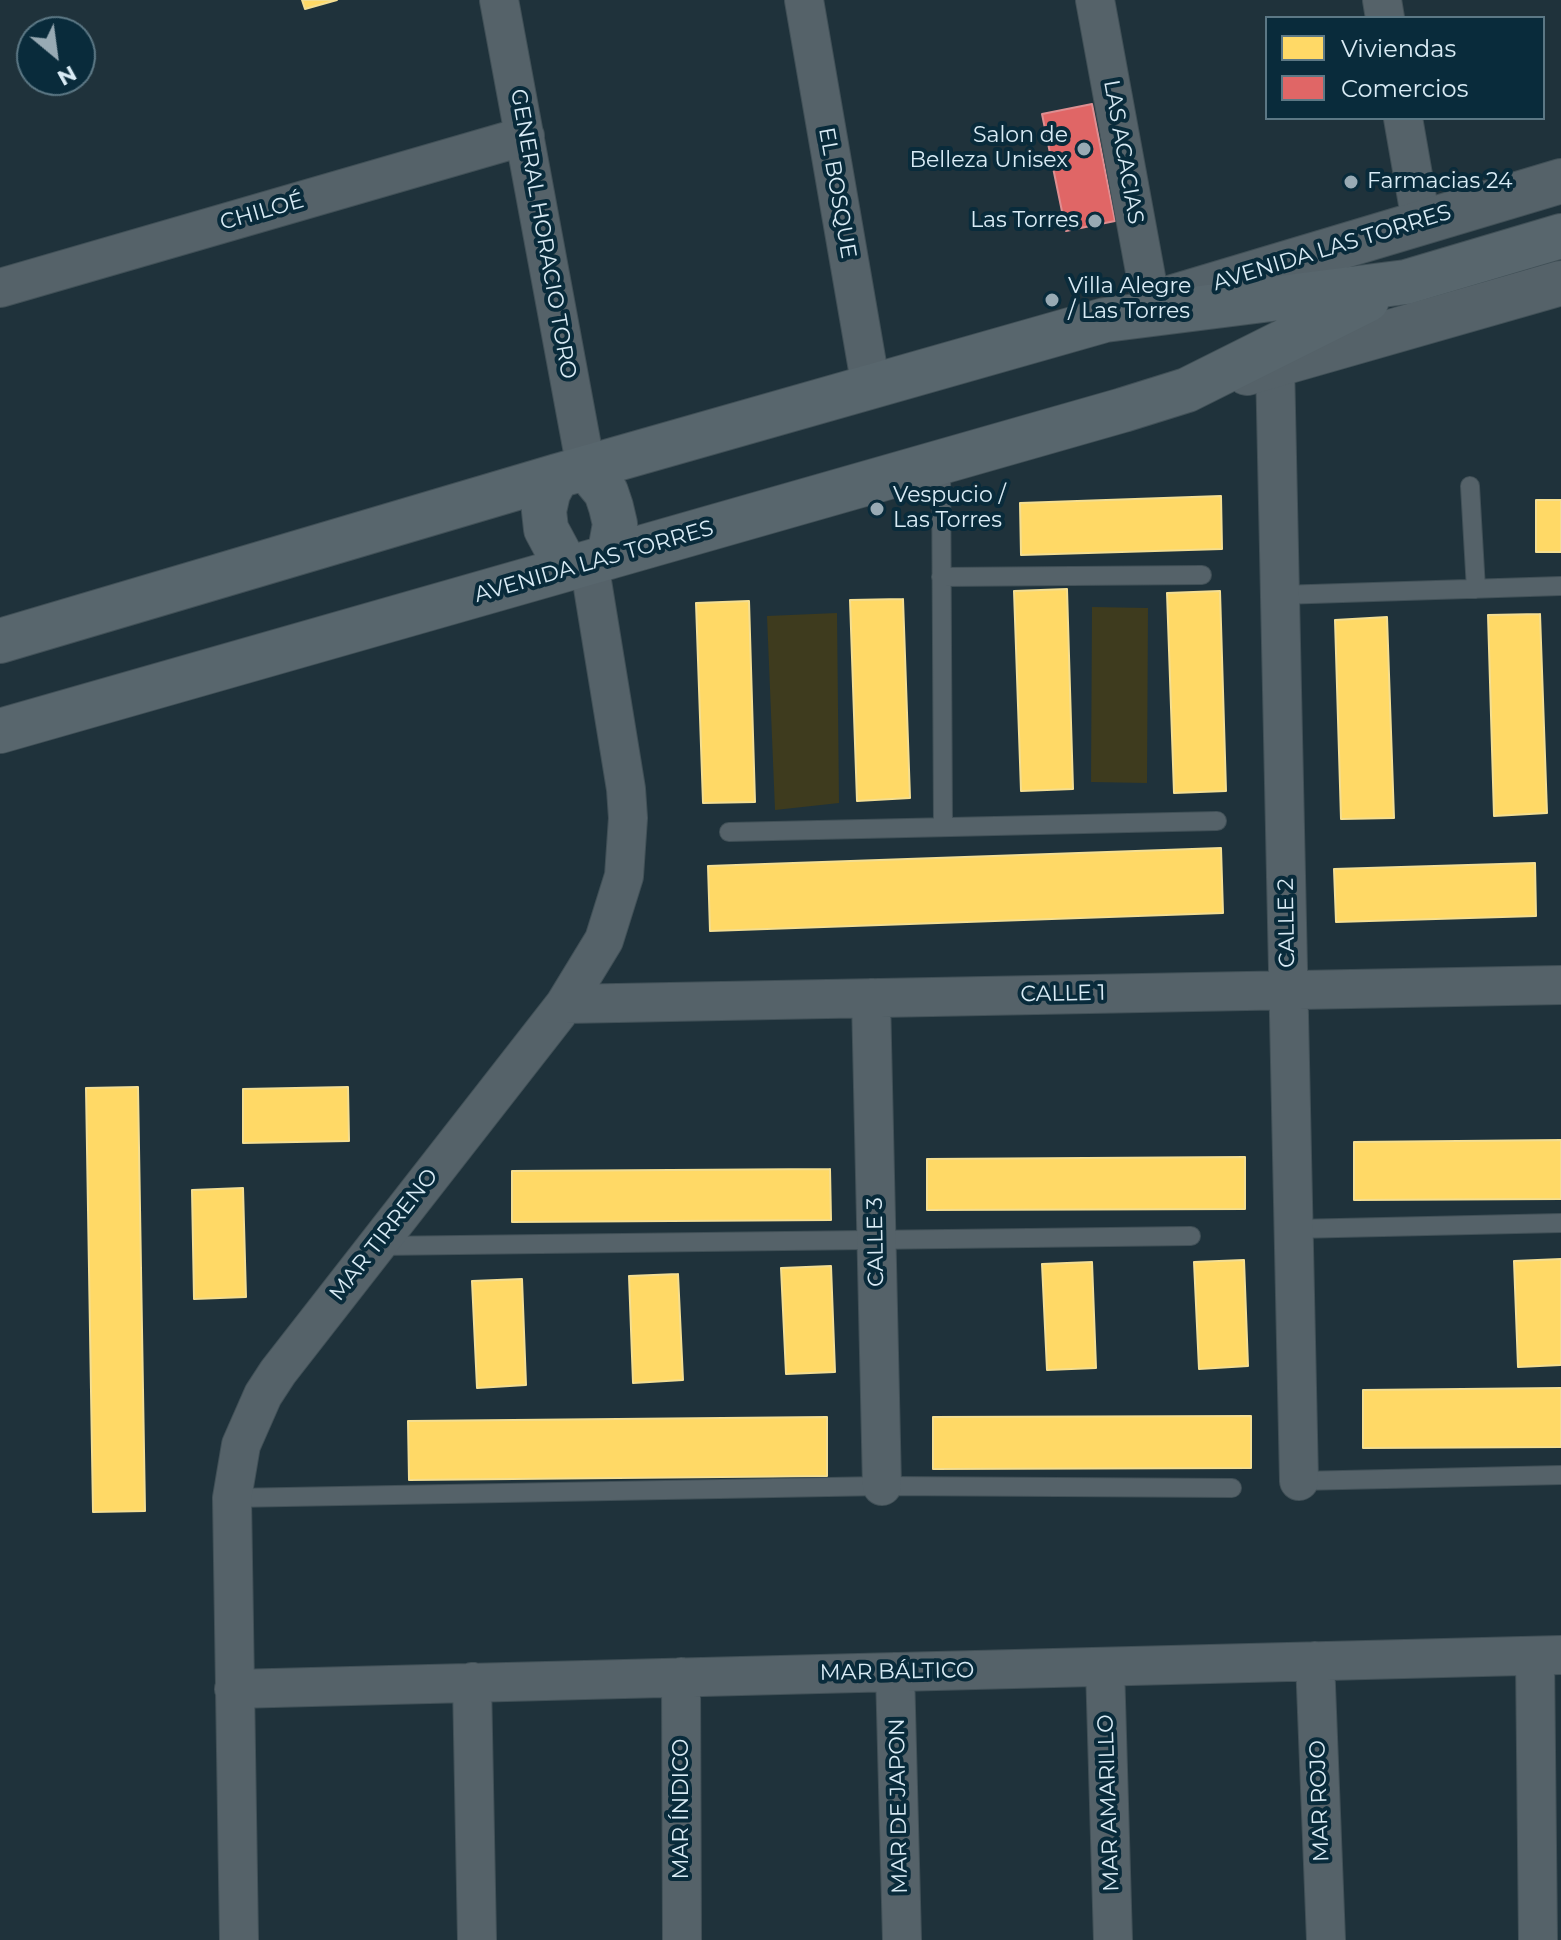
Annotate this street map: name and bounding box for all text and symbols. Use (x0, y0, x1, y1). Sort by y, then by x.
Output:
north arrow (16, 16, 96, 96)
legend (1265, 16, 1545, 120)
text: Viviendas (1341, 34, 1456, 63)
text: N (53, 60, 81, 92)
text: Comercios (1341, 74, 1468, 103)
street label: LAS ACACIAS (1097, 78, 1149, 226)
street label: GENERAL HORACIO TORO (504, 87, 582, 381)
place label: Salon de Belleza Unisex (909, 123, 1068, 174)
street label: EL BOSQUE (812, 125, 862, 261)
marker: Salon de Belleza Unisex (1075, 140, 1093, 158)
place label: Farmacias 24 (1367, 169, 1513, 195)
marker: Farmacias 24 (1342, 173, 1360, 191)
street label: CHILOÉ (217, 187, 307, 237)
street label: AVENIDA LAS TORRES (1210, 199, 1454, 297)
place label: Las Torres (970, 208, 1079, 234)
marker: Las Torres (1086, 212, 1104, 230)
place label: Villa Alegre / Las Torres (1068, 274, 1191, 326)
marker: Villa Alegre / Las Torres (1043, 291, 1061, 309)
place label: Vespucio / Las Torres (893, 483, 1006, 534)
marker: Vespucio / Las Torres (868, 500, 886, 518)
street label: AVENIDA LAS TORRES (471, 515, 717, 609)
street label: CALLE 2 (1273, 878, 1301, 968)
street label: CALLE 1 (1020, 980, 1106, 1008)
street label: MAR TIRRENO (324, 1164, 444, 1306)
street label: CALLE 3 (862, 1197, 890, 1287)
street label: MAR BÁLTICO (820, 1657, 974, 1687)
street label: MAR AMARILLO (1093, 1714, 1125, 1892)
street label: MAR DE JAPON (884, 1718, 914, 1894)
street label: MAR ÍNDICO (669, 1738, 695, 1880)
street label: MAR ROJO (1305, 1740, 1335, 1862)

